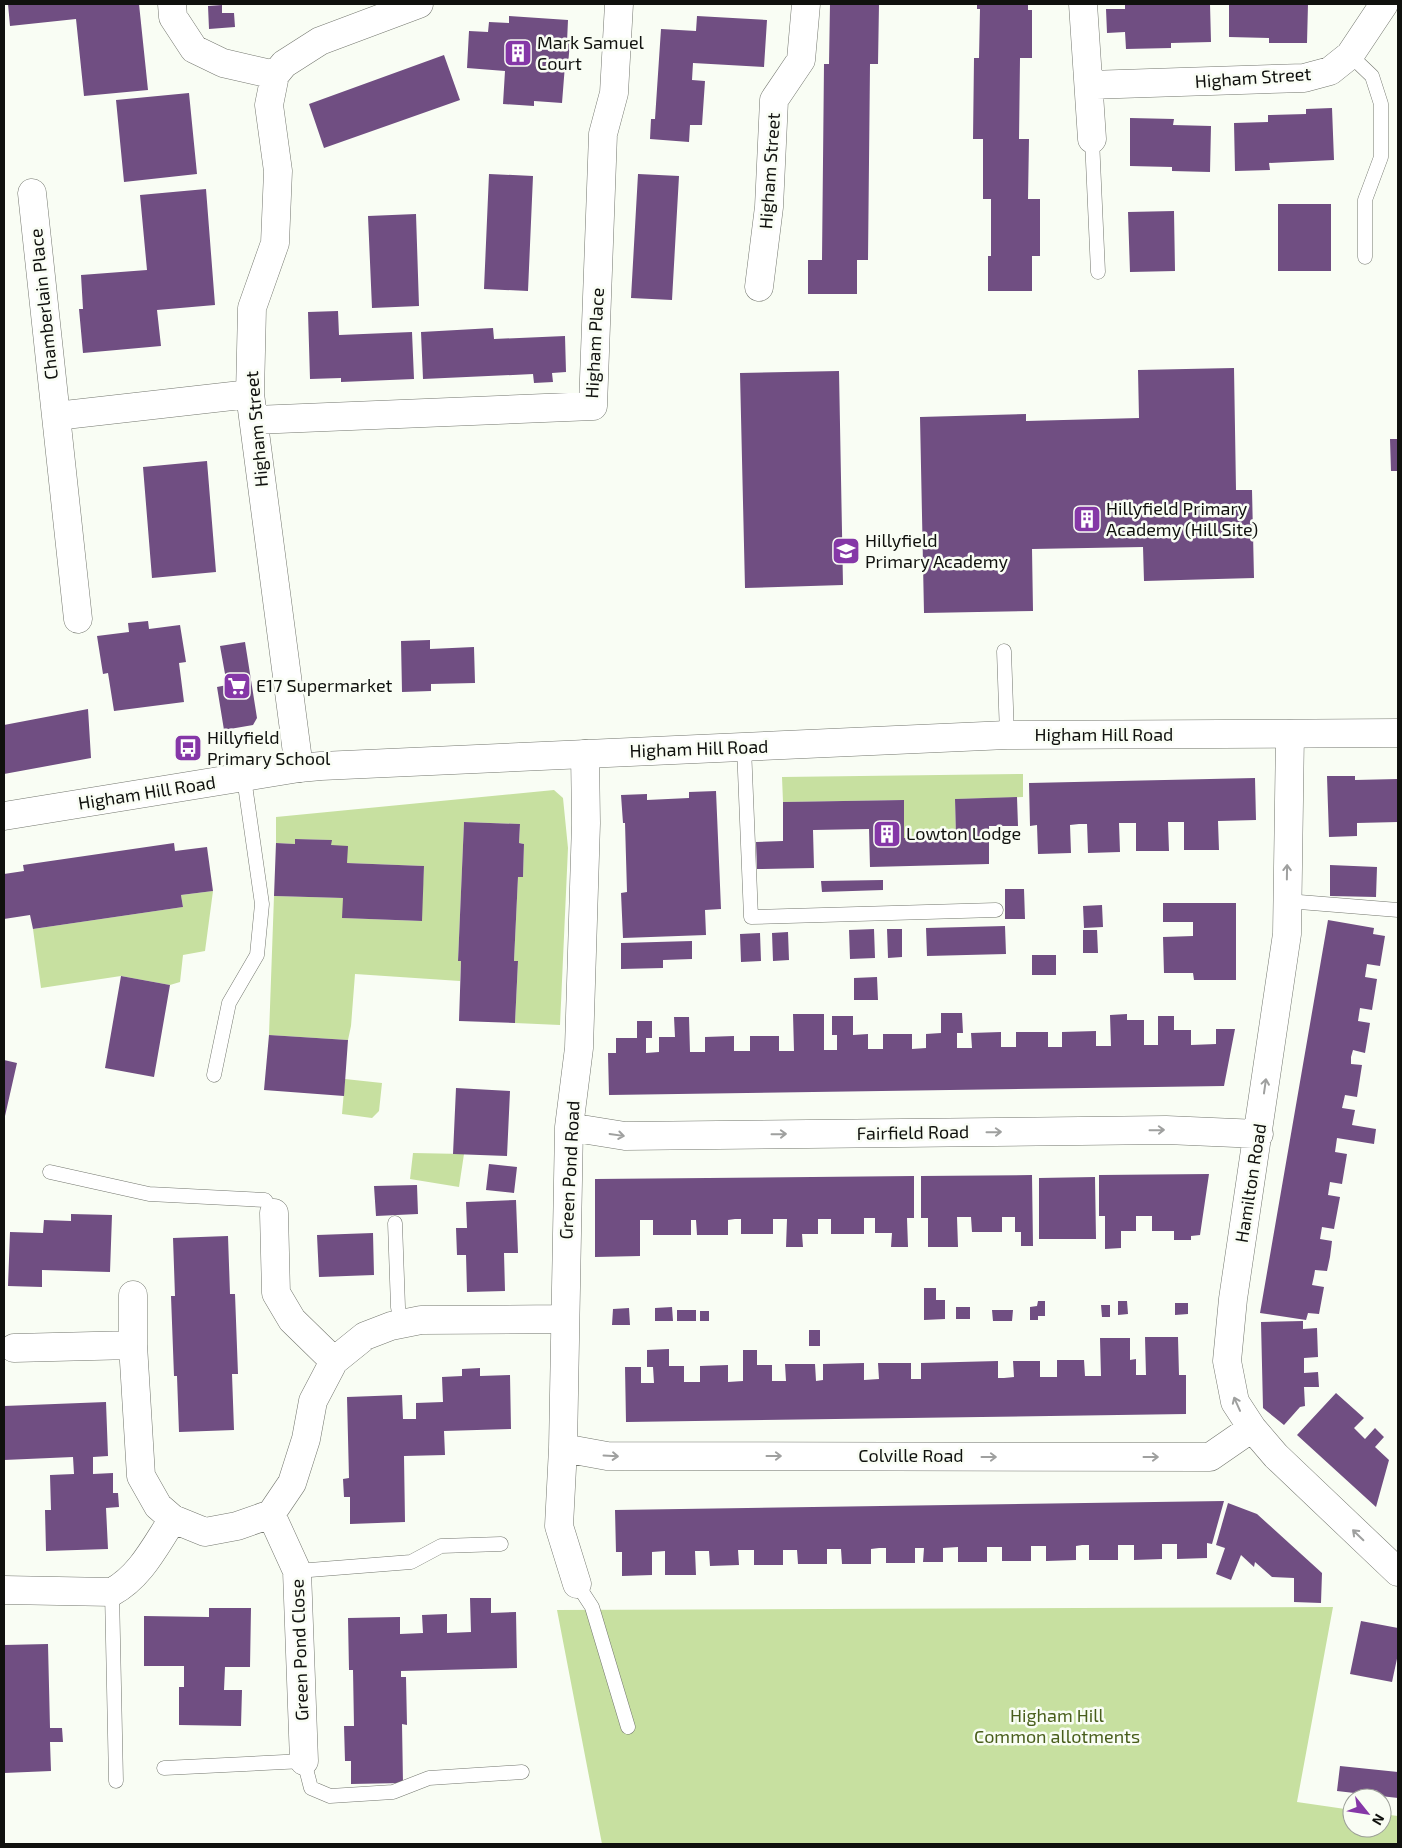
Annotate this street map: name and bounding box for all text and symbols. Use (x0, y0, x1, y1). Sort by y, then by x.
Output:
place label: Mark Samuel Court (537, 31, 645, 74)
building icon: Mark Samuel Court (503, 38, 533, 68)
street label: Higham Street (1194, 62, 1312, 92)
street label: Higham Street (754, 112, 784, 230)
street label: Chamberlain Place (24, 227, 62, 381)
street label: Higham Place (580, 287, 608, 399)
street label: Higham Street (240, 370, 272, 488)
place label: Hillyfield Primary Academy (Hill Site) (1106, 497, 1258, 540)
building icon: Hillyfield Primary Academy (Hill Site) (1072, 504, 1102, 534)
place label: Hillyfield Primary Academy (865, 529, 1009, 572)
school or university icon: Hillyfield Primary Academy (831, 536, 861, 566)
supermarket icon: E17 Supermarket (222, 671, 252, 701)
place label: E17 Supermarket (256, 674, 393, 696)
street label: Higham Hill Road (1035, 723, 1173, 745)
place label: Hillyfield Primary School (207, 726, 331, 769)
bus stop icon: Hillyfield Primary School (173, 733, 203, 763)
street label: Higham Hill Road (629, 735, 769, 761)
street label: Higham Hill Road (77, 770, 217, 814)
building icon: Lowton Lodge (872, 819, 902, 849)
place label: Lowton Lodge (906, 822, 1021, 844)
one-way arrow (1283, 865, 1292, 881)
one-way arrow (1261, 1078, 1271, 1094)
street label: Green Pond Road (554, 1100, 584, 1240)
street label: Fairfield Road (857, 1120, 969, 1144)
street label: Hamilton Road (1230, 1122, 1270, 1244)
one-way arrow (1148, 1125, 1164, 1135)
one-way arrow (986, 1127, 1002, 1137)
one-way arrow (770, 1129, 787, 1139)
one-way arrow (608, 1130, 624, 1140)
one-way arrow (1232, 1396, 1242, 1411)
street label: Colville Road (858, 1444, 964, 1466)
one-way arrow (603, 1451, 619, 1460)
one-way arrow (765, 1451, 781, 1461)
one-way arrow (980, 1452, 996, 1462)
one-way arrow (1142, 1452, 1159, 1462)
one-way arrow (1352, 1529, 1365, 1541)
street label: Green Pond Close (286, 1579, 312, 1722)
park label: Higham Hill Common allotments (974, 1704, 1140, 1747)
north arrow (1342, 1788, 1392, 1838)
text: N (1369, 1811, 1389, 1828)

